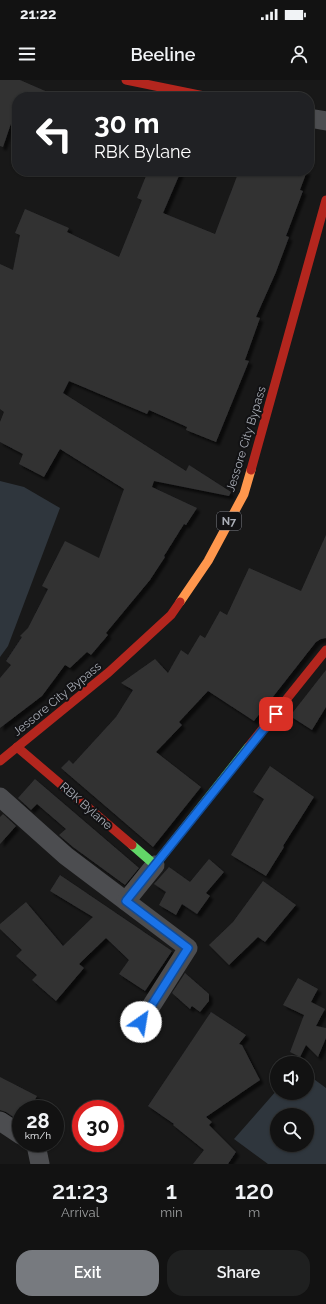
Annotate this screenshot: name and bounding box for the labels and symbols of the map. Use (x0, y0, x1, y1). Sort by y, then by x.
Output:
street label: Jessore City Bypass (223, 384, 269, 493)
road number: N7 (217, 512, 241, 530)
street label: Jessore City Bypass (10, 659, 104, 739)
pin (259, 697, 293, 731)
street label: RBK Bylane (57, 779, 115, 833)
position arrow (120, 1001, 162, 1043)
speed limit sign: 30 (72, 1100, 124, 1152)

